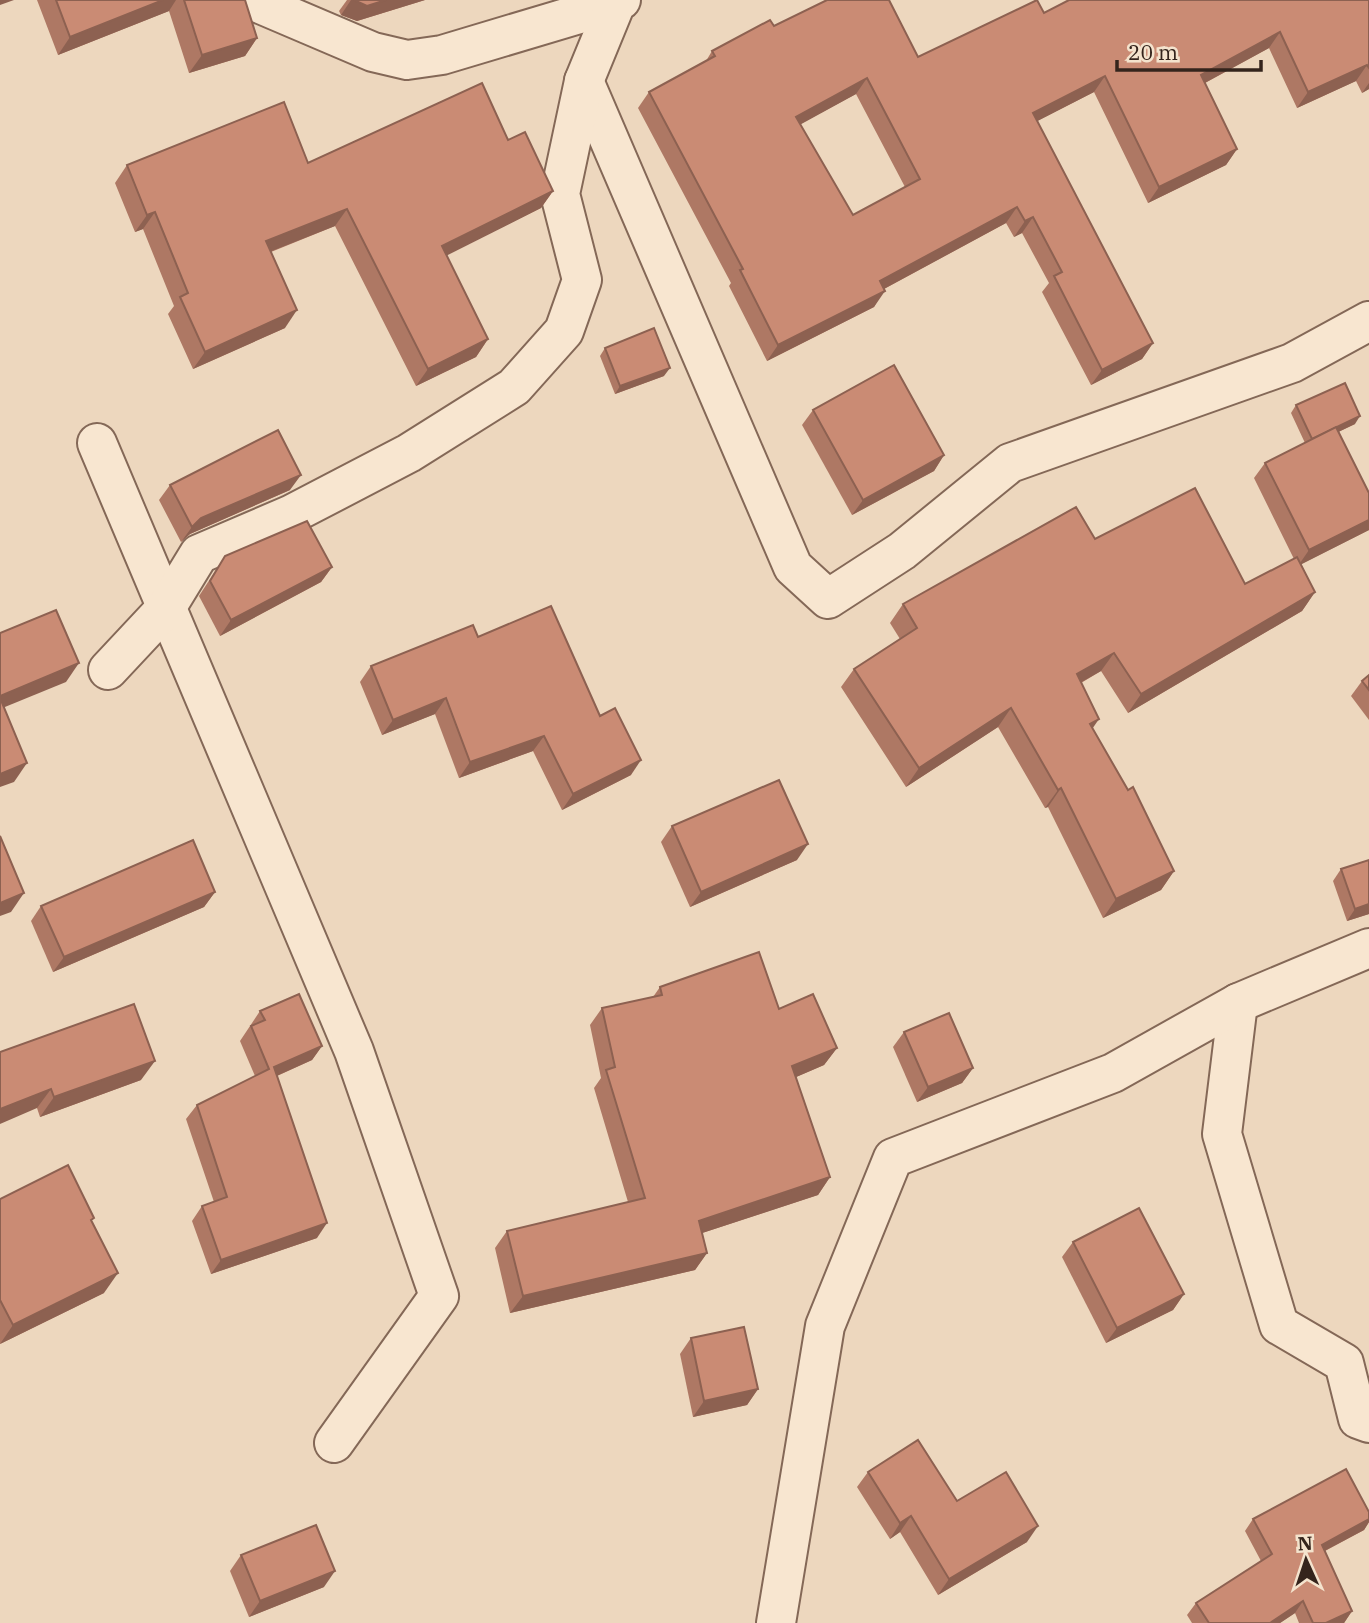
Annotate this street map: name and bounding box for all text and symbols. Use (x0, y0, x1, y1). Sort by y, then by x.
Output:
scale bar (1117, 28, 1260, 72)
text: 20 m (1128, 38, 1178, 66)
north arrow (1271, 1525, 1341, 1595)
text: N (1297, 1531, 1313, 1555)

